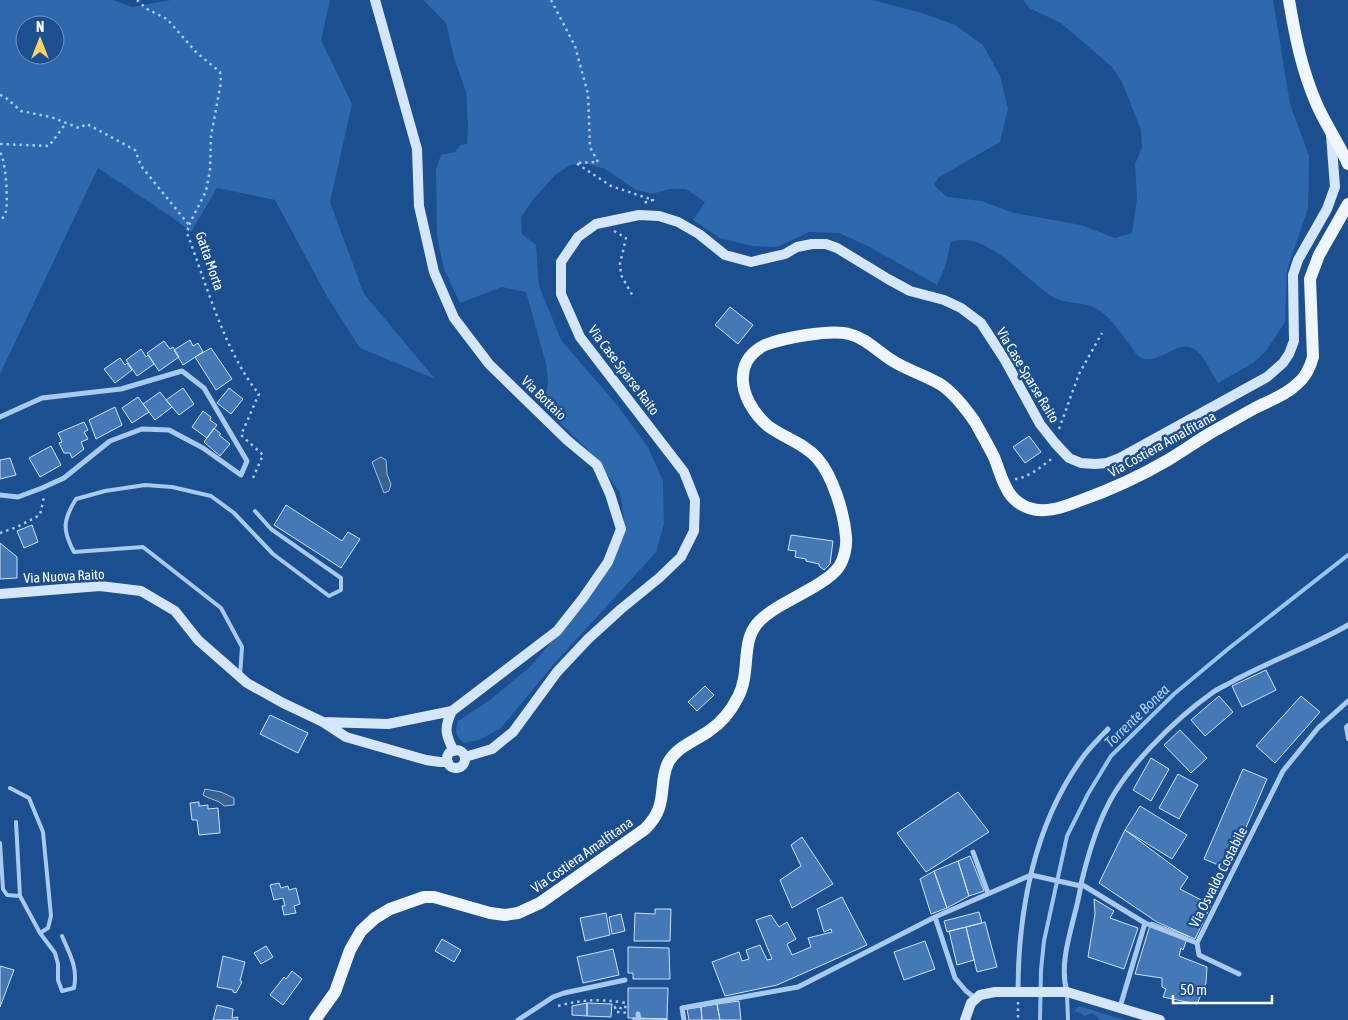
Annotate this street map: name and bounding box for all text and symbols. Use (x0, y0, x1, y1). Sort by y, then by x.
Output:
north arrow (15, 15, 65, 65)
text: N (36, 19, 44, 35)
street label: Gatta Morta (193, 230, 227, 292)
street label: Via Case Sparse Raito (585, 322, 663, 418)
street label: Via Case Sparse Raito (993, 325, 1063, 425)
street label: Via Bottaio (518, 373, 570, 423)
street label: Via Costiera Amalfitana (1106, 408, 1218, 480)
street label: Via Nuova Raito (23, 566, 105, 586)
water label: Torrente Bonea (1101, 681, 1172, 751)
street label: Via Costiera Amalfitana (528, 814, 636, 896)
street label: Via Osvaldo Costabile (1186, 824, 1250, 930)
scale bar (1173, 972, 1272, 1004)
text: 50 m (1180, 981, 1207, 998)

